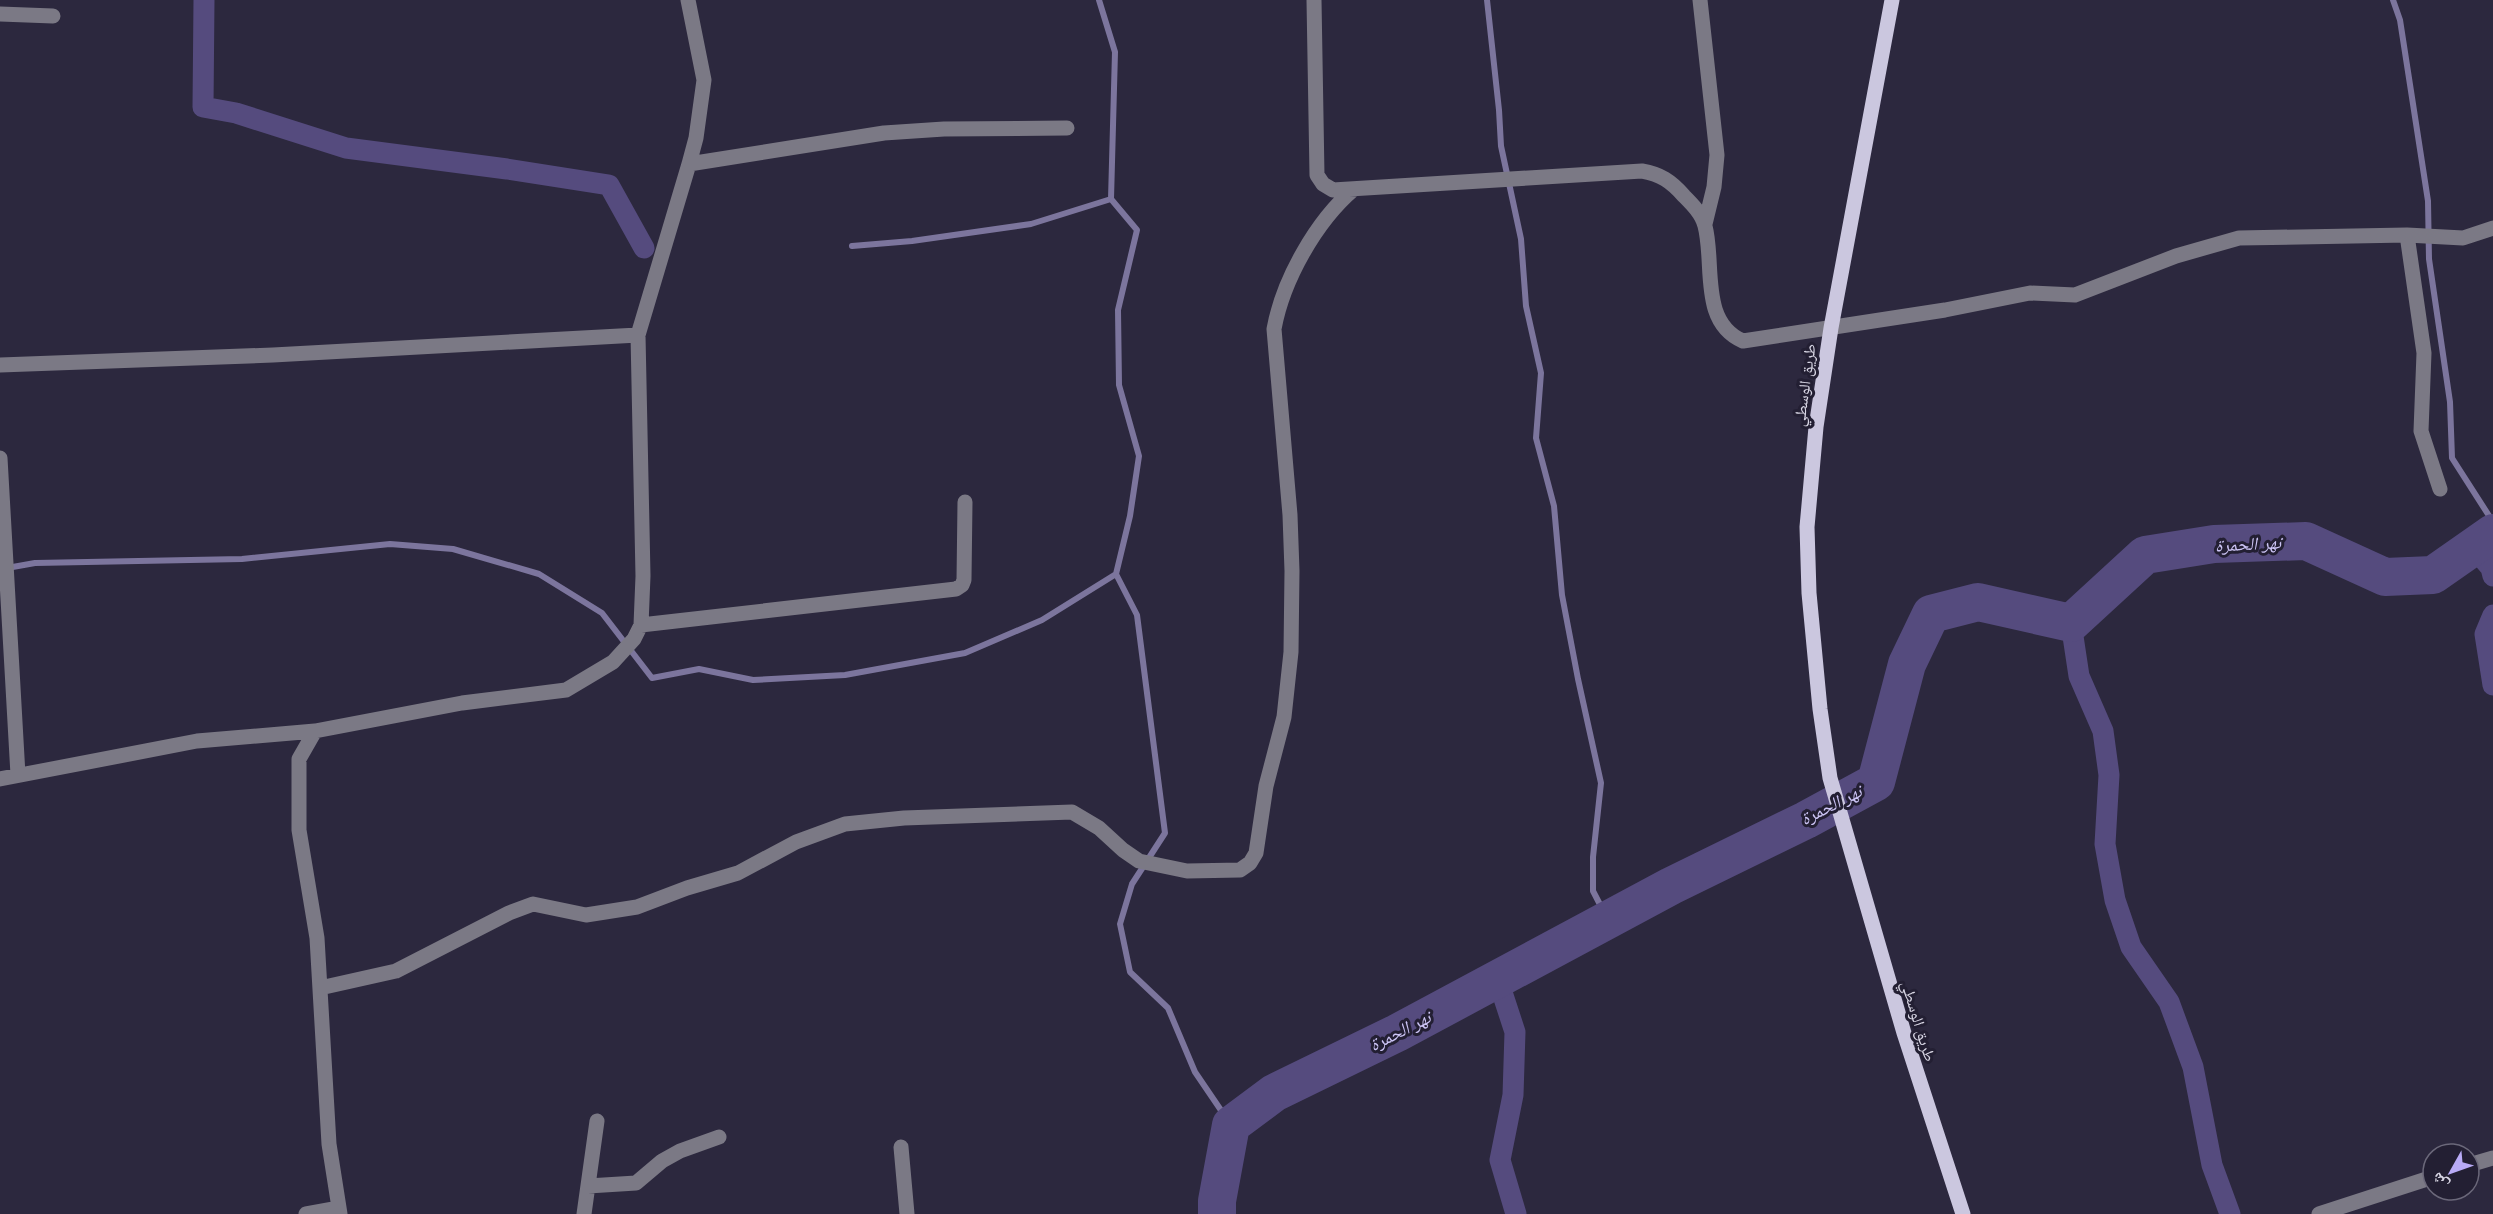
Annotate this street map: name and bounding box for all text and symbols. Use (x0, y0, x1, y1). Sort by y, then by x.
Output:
street label: طريق الوسطي (1788, 342, 1823, 428)
water label: نهر الحمرة (2214, 531, 2285, 556)
water label: نهر الحمرة (1796, 779, 1868, 829)
street label: طريق الوسطي (1894, 978, 1941, 1065)
water label: نهر الحمرة (1365, 1005, 1437, 1055)
north arrow (2421, 1142, 2481, 1202)
text: ش (2426, 1169, 2453, 1195)

